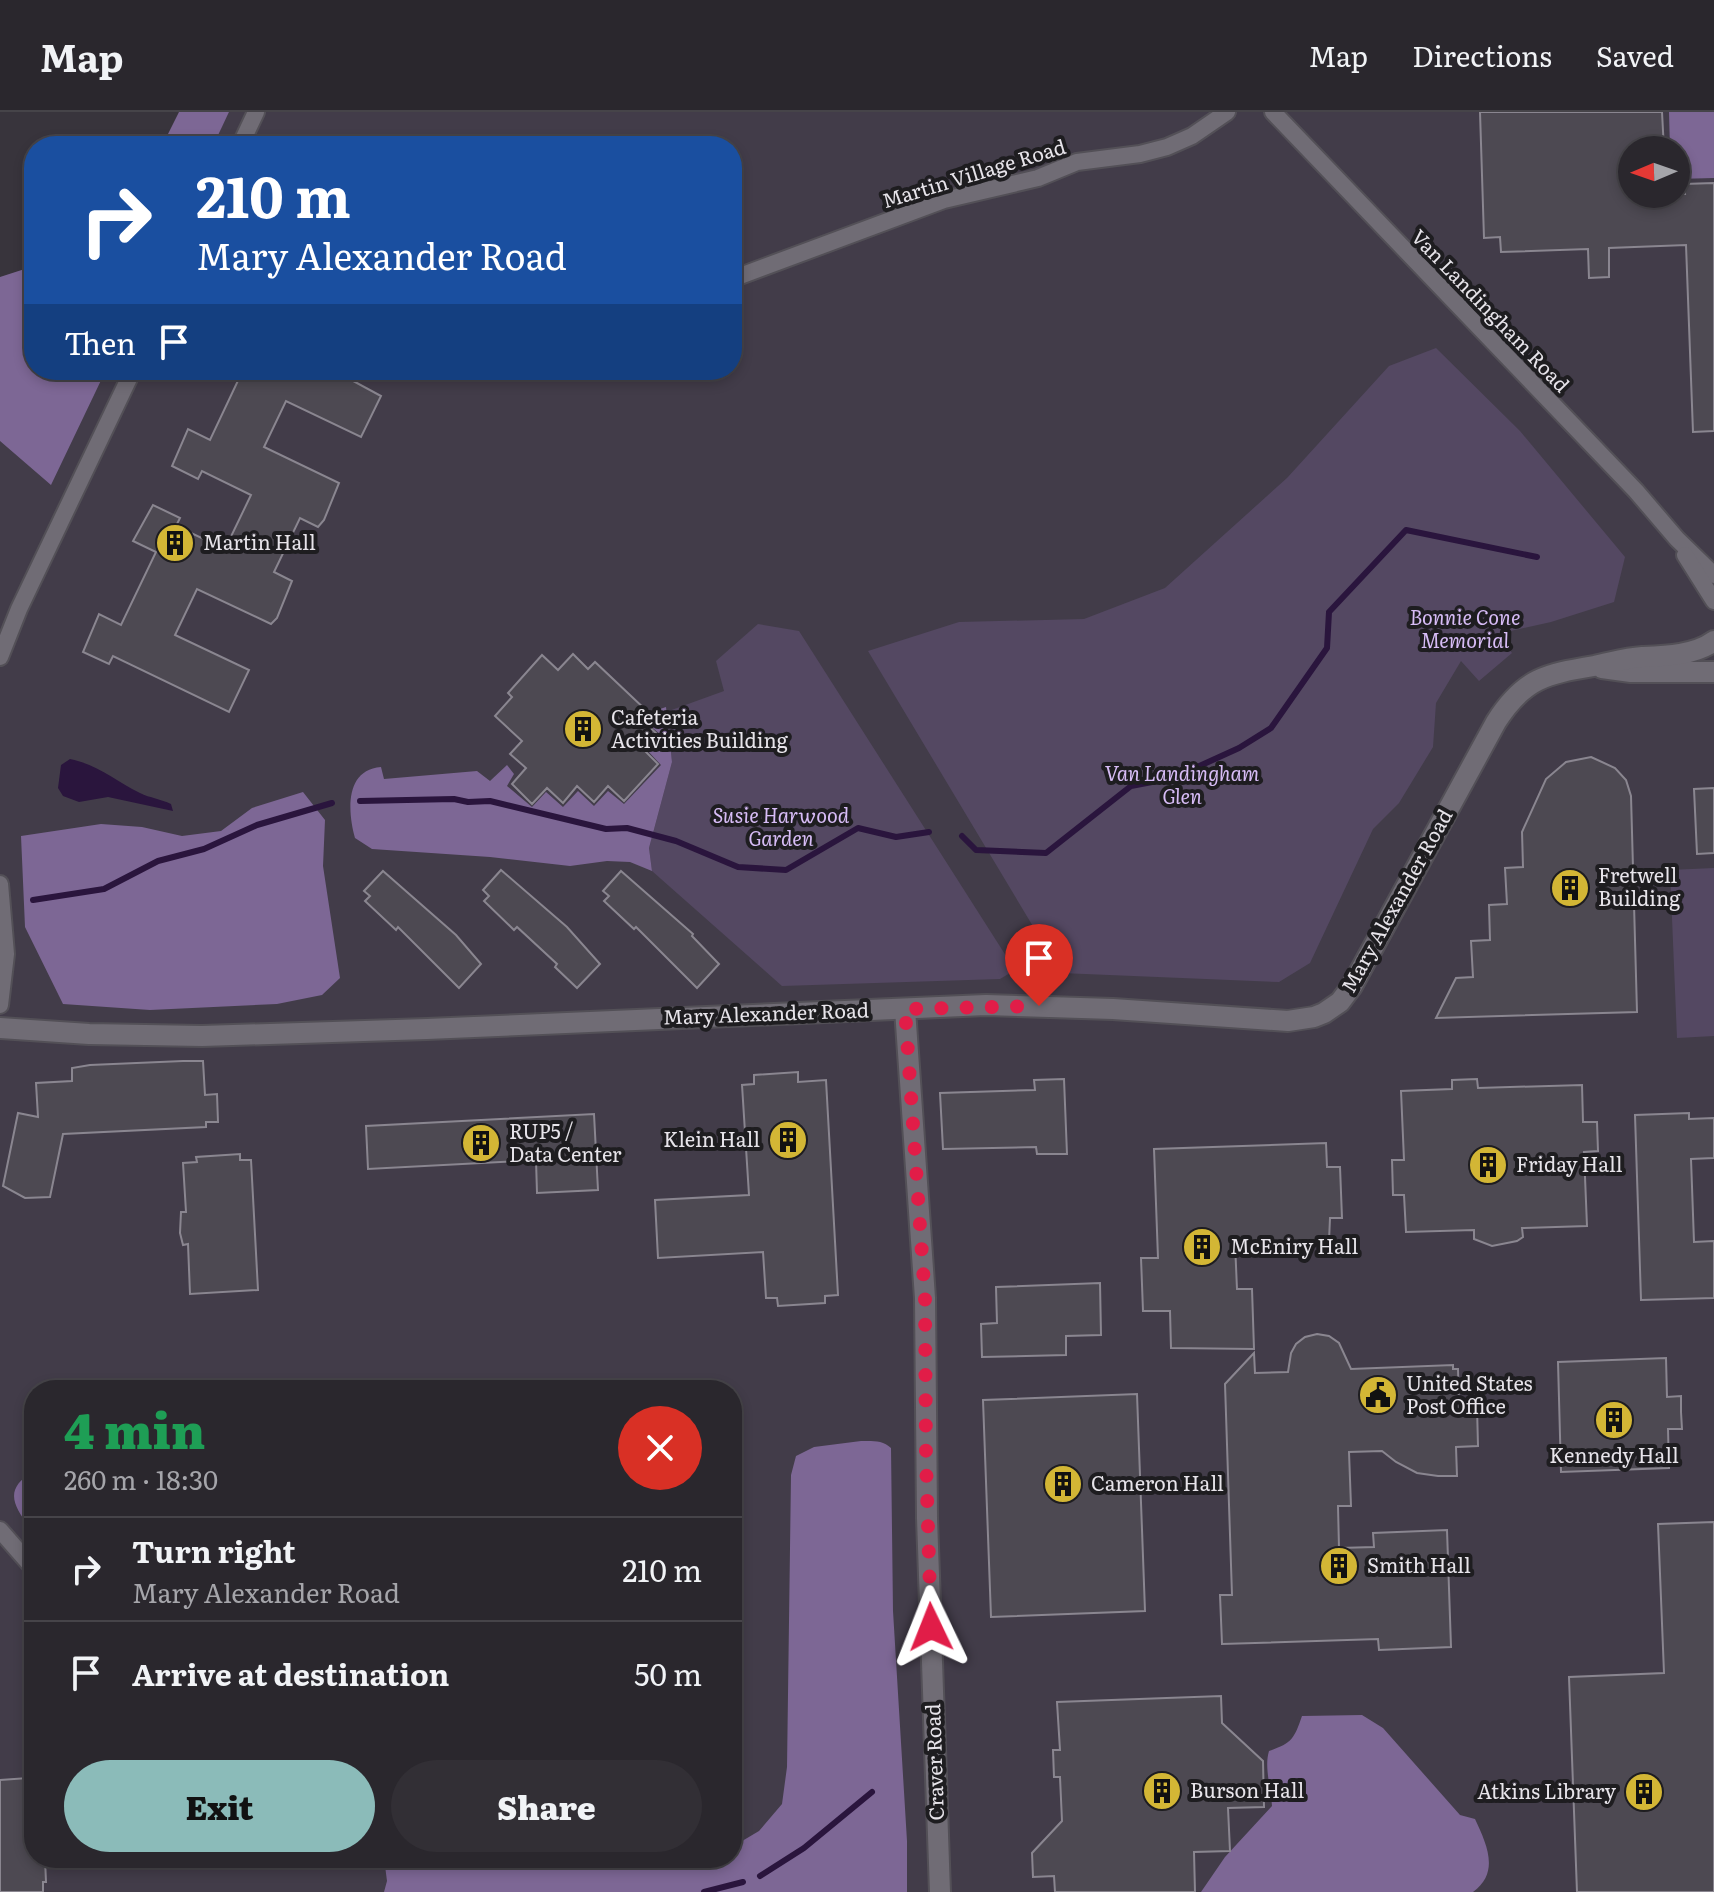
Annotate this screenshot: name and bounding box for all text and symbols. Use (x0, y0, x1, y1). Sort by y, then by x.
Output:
text: Map (40, 27, 124, 84)
text: Map (1309, 34, 1368, 76)
text: Directions (1412, 34, 1552, 76)
text: Saved (1596, 34, 1674, 76)
street label: Martin Village Road (878, 130, 1069, 214)
north arrow (1618, 136, 1690, 208)
map controls (1618, 136, 1690, 208)
text: 210 m (196, 152, 351, 235)
icon: right (64, 168, 168, 272)
street label: Van Landingham Road (1405, 221, 1577, 398)
text: Mary Alexander Road (196, 228, 567, 281)
text: Then (64, 320, 136, 364)
icon: arrive (152, 320, 196, 364)
building icon: Martin Hall (154, 522, 196, 564)
place label: Martin Hall (203, 526, 316, 556)
park label: Bonnie Cone Memorial (1410, 601, 1520, 654)
place label: Cafeteria Activities Building (611, 701, 789, 754)
building icon: Cafeteria Activities Building (562, 708, 604, 750)
park label: Van Landingham Glen (1105, 757, 1260, 810)
park label: Susie Harwood Garden (713, 799, 850, 852)
street label: Mary Alexander Road (1332, 803, 1458, 997)
place label: Fretwell Building (1598, 859, 1681, 912)
building icon: Fretwell Building (1549, 867, 1591, 909)
pin (1005, 924, 1073, 1006)
icon: arrive (1017, 936, 1061, 980)
street label: Mary Alexander Road (662, 993, 869, 1031)
place label: RUP5 / Data Center (509, 1115, 622, 1168)
building icon: Klein Hall (767, 1119, 809, 1161)
building icon: RUP5 / Data Center (460, 1122, 502, 1164)
place label: Klein Hall (663, 1123, 760, 1153)
building icon: Friday Hall (1467, 1144, 1509, 1186)
place label: Friday Hall (1516, 1148, 1623, 1178)
building icon: McEniry Hall (1181, 1226, 1223, 1268)
place label: McEniry Hall (1230, 1230, 1359, 1260)
place label: United States Post Office (1406, 1367, 1533, 1420)
public building icon: United States Post Office (1357, 1374, 1399, 1416)
text: 4 min (64, 1393, 205, 1464)
building icon: Kennedy Hall (1593, 1399, 1635, 1441)
button: close (618, 1406, 702, 1490)
place label: Kennedy Hall (1549, 1439, 1679, 1469)
text: 260 m · 18:30 (64, 1459, 218, 1498)
building icon: Cameron Hall (1042, 1463, 1084, 1505)
place label: Cameron Hall (1091, 1467, 1224, 1497)
text: Turn right (132, 1528, 296, 1572)
building icon: Smith Hall (1318, 1545, 1360, 1587)
icon: right (64, 1547, 108, 1591)
text: 210 m (622, 1547, 702, 1591)
place label: Smith Hall (1367, 1549, 1471, 1579)
text: Mary Alexander Road (132, 1572, 400, 1611)
position arrow (889, 1585, 973, 1669)
icon: arrive (64, 1651, 108, 1695)
text: Arrive at destination (132, 1651, 449, 1695)
text: 50 m (634, 1651, 702, 1695)
street label: Craver Road (916, 1703, 950, 1821)
button: Exit (64, 1760, 375, 1852)
button: Share (391, 1760, 702, 1852)
building icon: Burson Hall (1141, 1770, 1183, 1812)
building icon: Atkins Library (1623, 1771, 1665, 1813)
place label: Burson Hall (1190, 1774, 1304, 1804)
place label: Atkins Library (1477, 1775, 1616, 1805)

